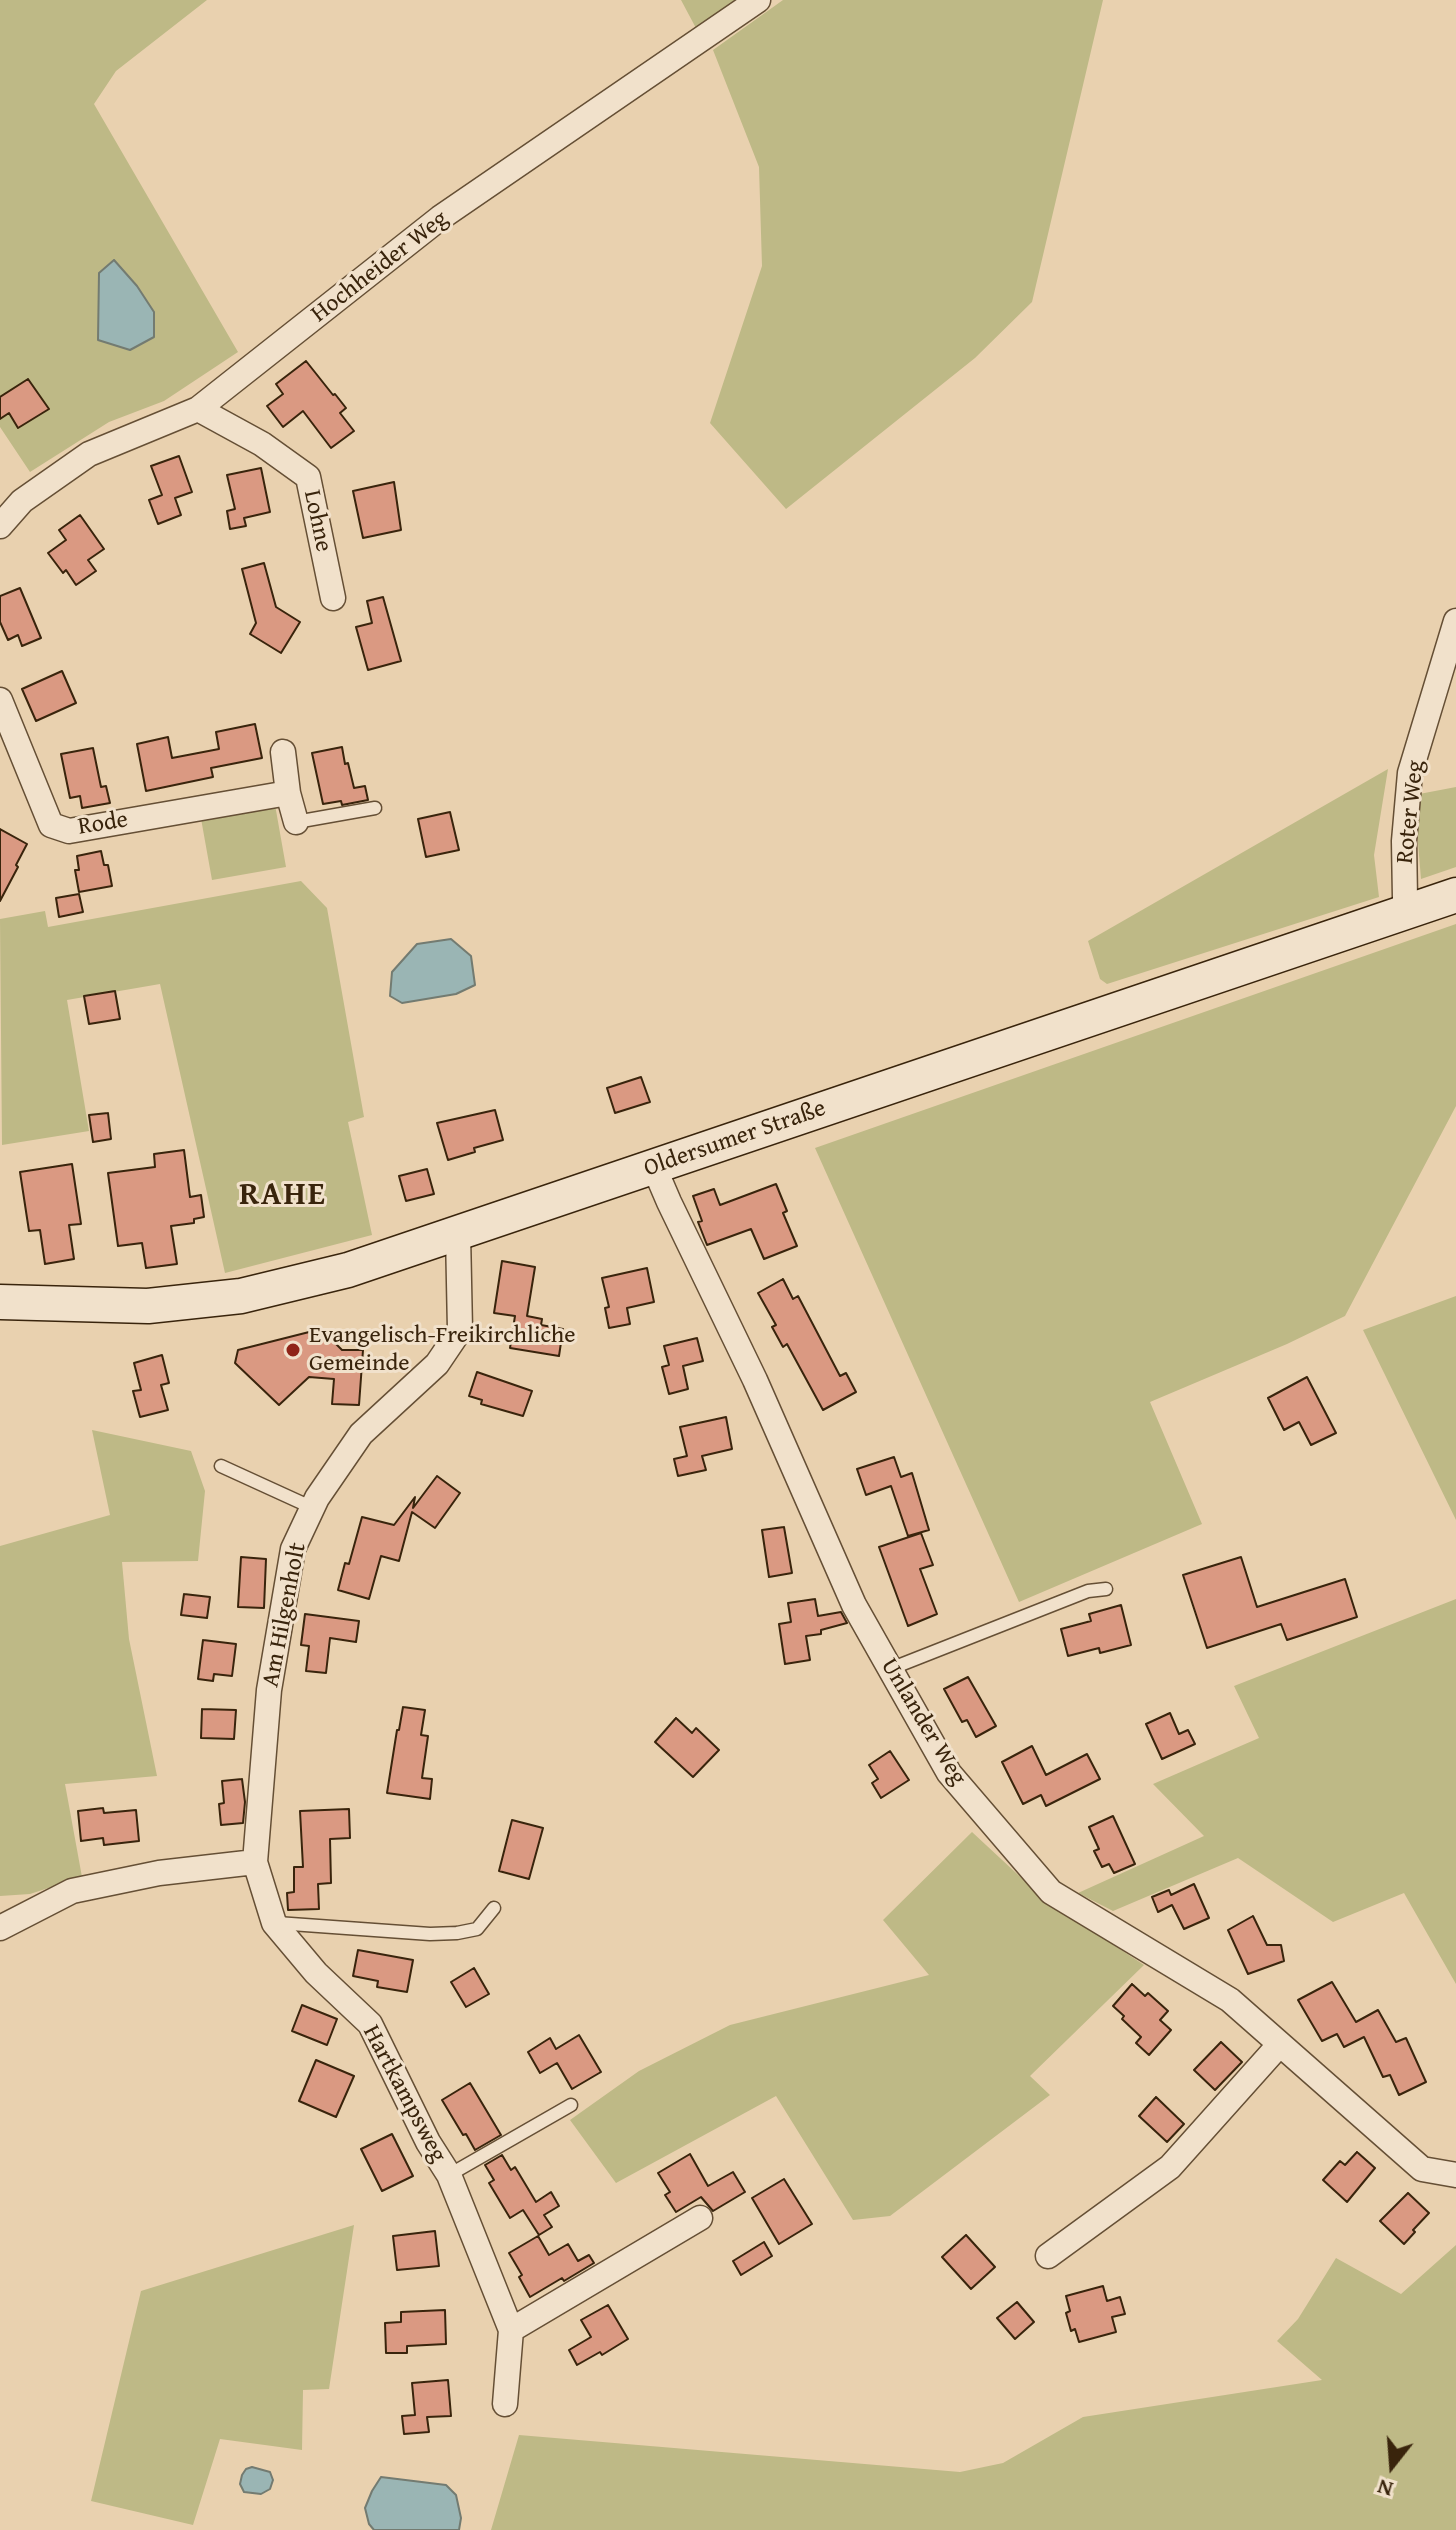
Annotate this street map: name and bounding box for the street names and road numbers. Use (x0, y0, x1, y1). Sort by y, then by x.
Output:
street label: Hochheider Weg (306, 205, 454, 329)
street label: Lohne (296, 488, 338, 554)
street label: Roter Weg (1391, 759, 1431, 865)
street label: Rode (76, 806, 130, 842)
street label: Oldersumer Straße (640, 1094, 830, 1184)
street label: Am Hilgenholt (257, 1540, 313, 1690)
street label: Unlander Weg (874, 1653, 972, 1791)
street label: Hartkampsweg (356, 2021, 452, 2167)

